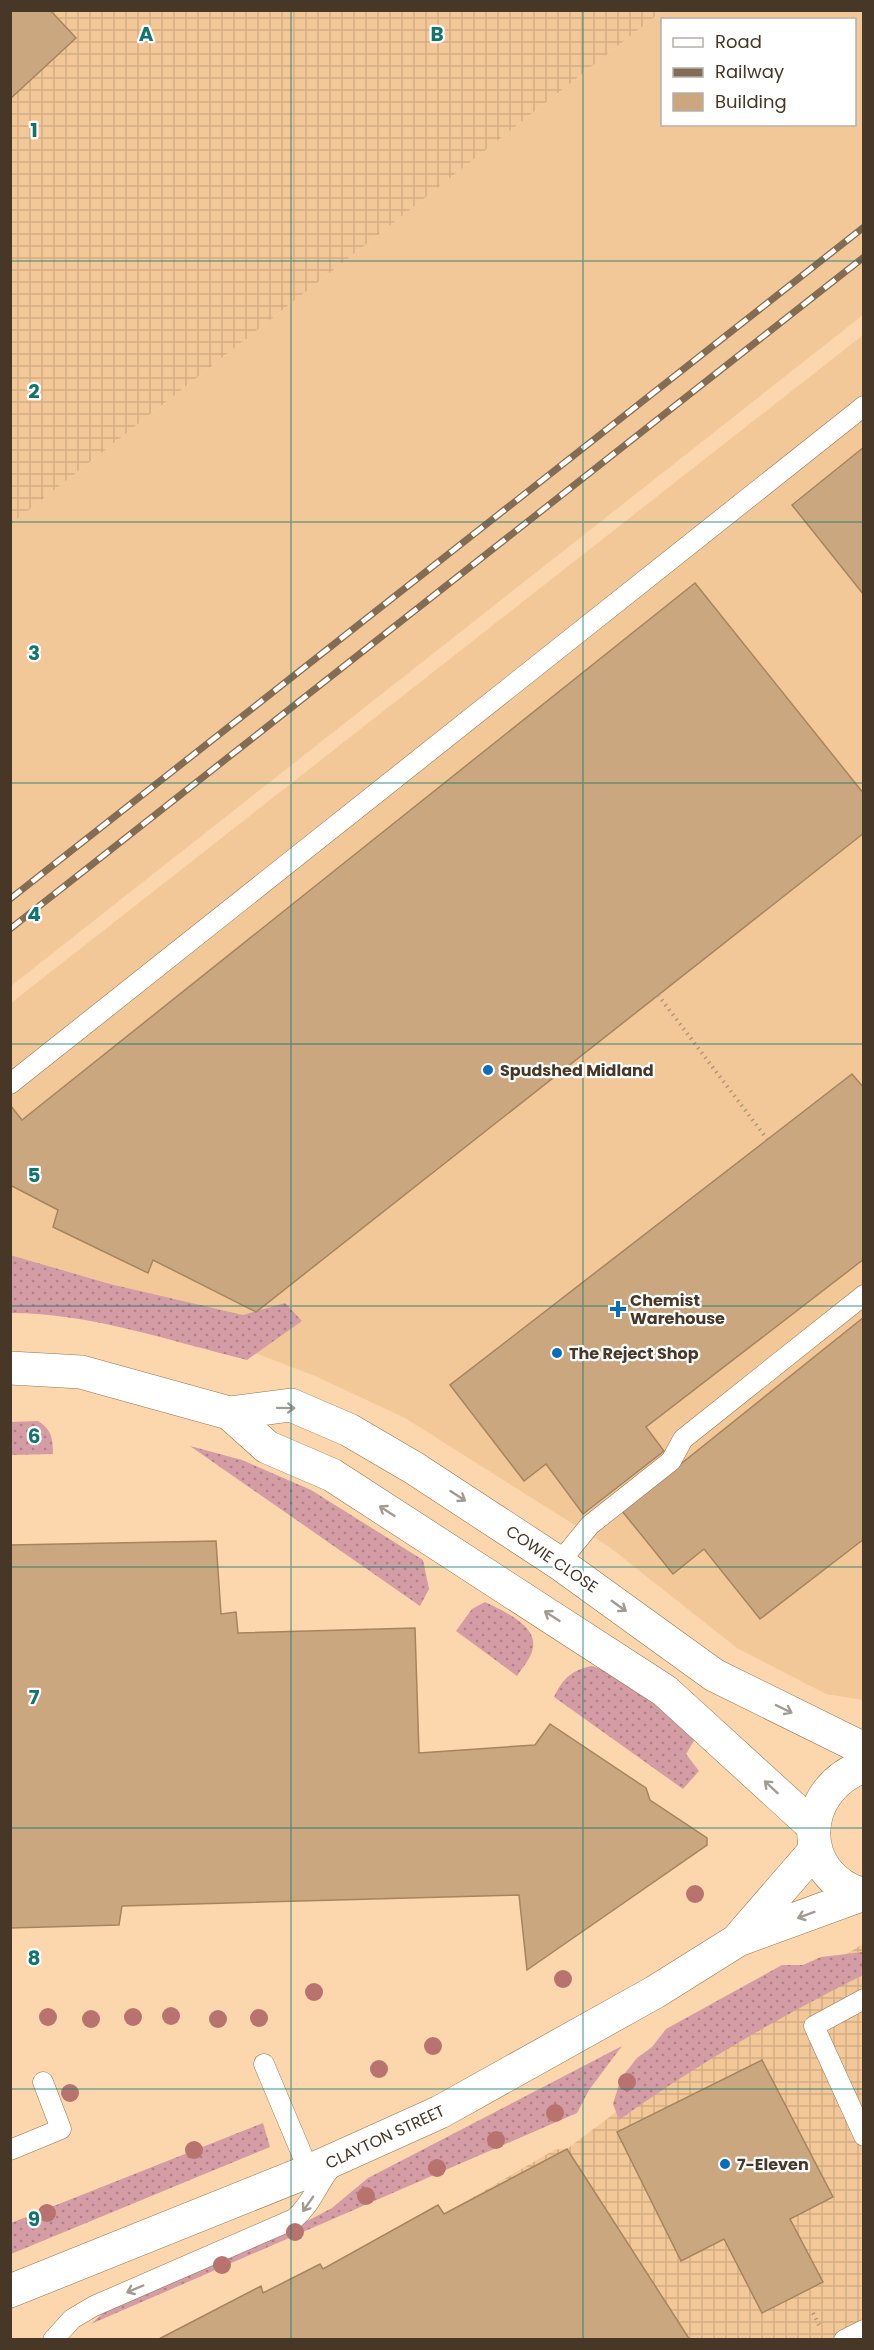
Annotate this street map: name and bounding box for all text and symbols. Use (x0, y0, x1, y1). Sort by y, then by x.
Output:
legend (661, 18, 856, 126)
text: A (139, 20, 154, 48)
text: B (430, 20, 444, 48)
text: Road (715, 29, 762, 54)
text: Railway (715, 59, 784, 84)
text: Building (715, 89, 787, 114)
text: 1 (30, 116, 38, 144)
text: 2 (28, 377, 40, 405)
text: 3 (28, 639, 40, 667)
text: 4 (27, 900, 41, 928)
place label: Spudshed Midland (500, 1059, 654, 1082)
marker: Spudshed Midland (481, 1063, 495, 1077)
text: 5 (28, 1161, 41, 1189)
place label: Chemist Warehouse (630, 1289, 725, 1330)
marker: Chemist Warehouse (611, 1302, 625, 1316)
place label: The Reject Shop (569, 1342, 699, 1365)
marker: The Reject Shop (550, 1346, 564, 1360)
one-way arrow (276, 1402, 296, 1413)
text: 6 (28, 1422, 40, 1450)
one-way arrow (449, 1491, 466, 1503)
one-way arrow (379, 1504, 396, 1517)
street label: COWIE CLOSE (501, 1520, 603, 1598)
one-way arrow (611, 1600, 627, 1612)
one-way arrow (544, 1610, 560, 1622)
text: 7 (29, 1683, 40, 1711)
one-way arrow (774, 1704, 792, 1715)
one-way arrow (764, 1780, 779, 1794)
one-way arrow (797, 1910, 816, 1921)
text: 8 (28, 1944, 40, 1972)
street label: CLAYTON STREET (322, 2099, 449, 2175)
place label: 7-Eleven (737, 2153, 809, 2176)
marker: 7-Eleven (718, 2157, 732, 2171)
one-way arrow (302, 2196, 314, 2212)
text: 9 (28, 2205, 40, 2233)
one-way arrow (126, 2284, 144, 2295)

